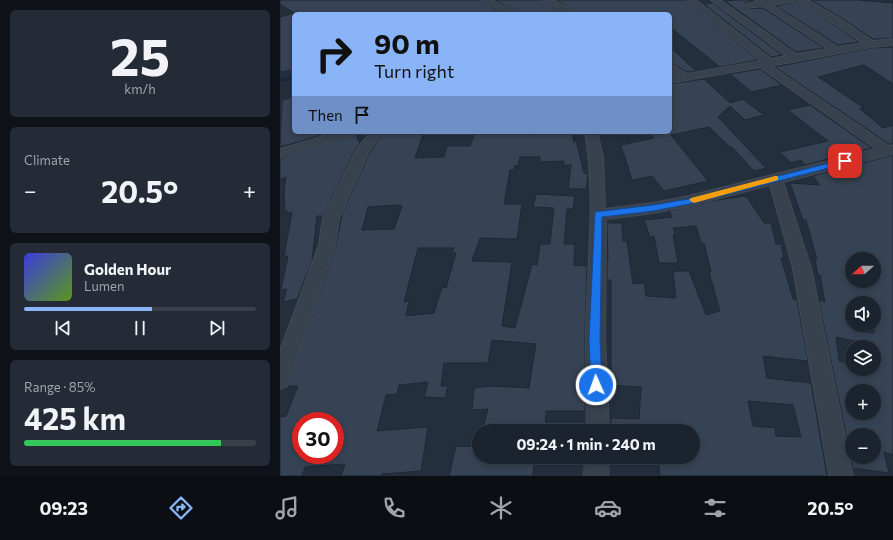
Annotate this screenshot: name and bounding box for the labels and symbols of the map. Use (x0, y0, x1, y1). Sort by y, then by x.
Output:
pin (828, 144, 862, 178)
north arrow (845, 252, 881, 288)
position arrow (575, 364, 617, 406)
speed limit sign: 30 (292, 412, 344, 464)

